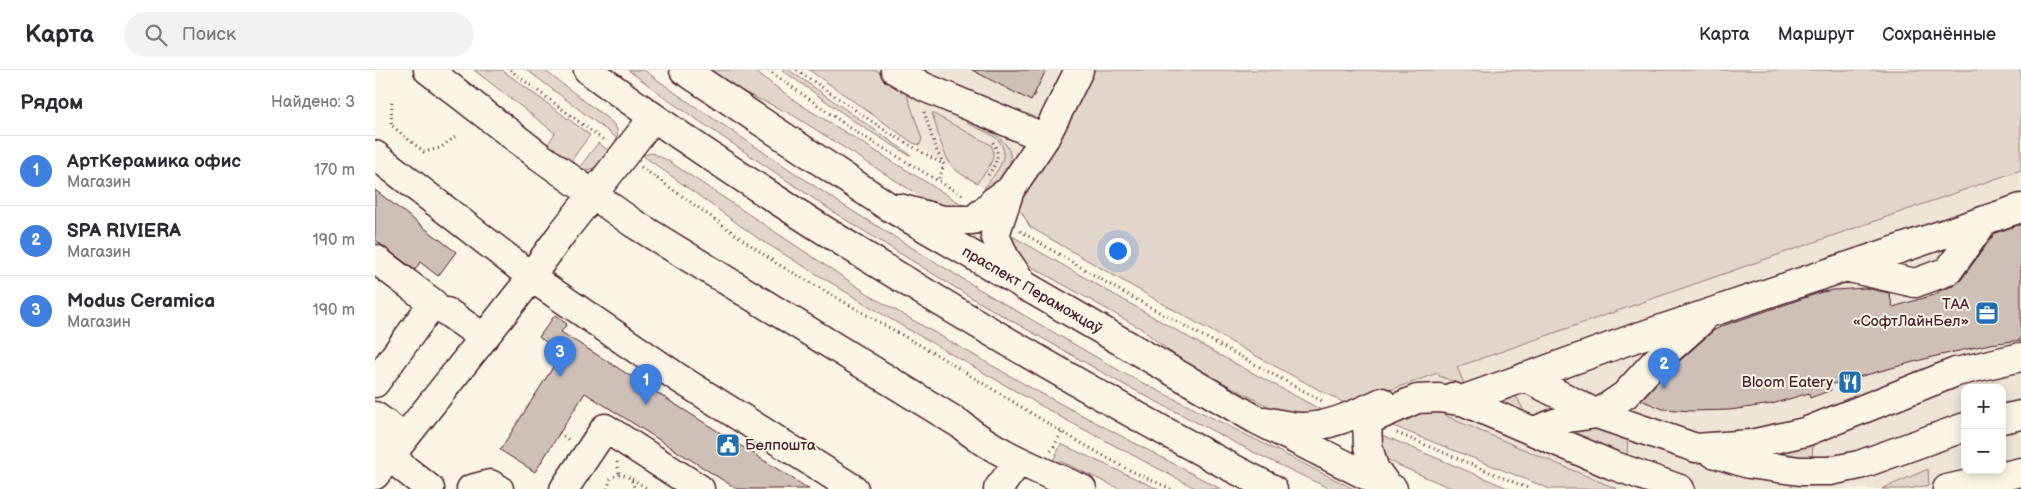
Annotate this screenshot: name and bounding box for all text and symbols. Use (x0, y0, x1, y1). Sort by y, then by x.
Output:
search box (124, 12, 474, 57)
text: Карта (25, 20, 94, 49)
icon: search (142, 21, 170, 49)
text: Поиск (182, 23, 236, 46)
text: Карта (1699, 24, 1750, 45)
text: Маршрут (1778, 24, 1854, 45)
text: Сохранённые (1882, 24, 1996, 45)
text: Рядом (20, 90, 83, 115)
text: Найдено: 3 (271, 93, 355, 112)
text: АртКерамика офис (67, 150, 241, 173)
text: 1 (33, 161, 39, 180)
text: 170 m (314, 161, 355, 180)
text: Магазин (67, 173, 131, 192)
text: SPA RIVIERA (67, 220, 181, 243)
text: 2 (31, 231, 41, 250)
text: 190 m (313, 231, 355, 250)
your location (1105, 238, 1131, 264)
street label: праспект Пераможцаў (958, 242, 1106, 338)
text: Магазин (67, 243, 131, 262)
text: Modus Ceramica (67, 290, 215, 313)
place label: ТАА «СофтЛайнБел» (1853, 295, 1970, 331)
office icon: ТАА «СофтЛайнБел» (1974, 300, 2000, 326)
text: 3 (31, 301, 41, 320)
text: 190 m (313, 301, 355, 320)
text: Магазин (67, 313, 131, 332)
pin: 3 (544, 336, 576, 377)
pin: 2 (1648, 348, 1680, 389)
pin: 1 (630, 364, 662, 405)
restaurant icon: Bloom Eatery (1837, 369, 1863, 395)
place label: Bloom Eatery (1742, 373, 1833, 392)
map controls (1961, 384, 2006, 474)
button: + (1961, 384, 2006, 429)
button: − (1961, 429, 2006, 474)
public building icon: Белпошта (715, 432, 741, 458)
place label: Белпошта (745, 436, 816, 455)

